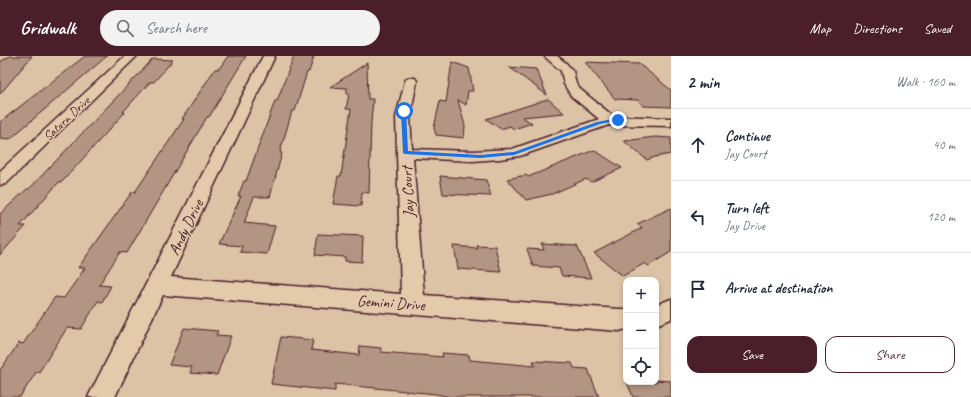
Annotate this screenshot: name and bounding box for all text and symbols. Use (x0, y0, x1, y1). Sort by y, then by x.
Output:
search box (100, 10, 380, 46)
text: Gridwalk (20, 16, 76, 40)
icon: search (114, 17, 136, 39)
text: Search here (146, 19, 207, 38)
text: Map (810, 20, 831, 37)
text: Directions (853, 20, 902, 37)
text: Saved (924, 20, 951, 37)
text: 2 min (687, 72, 720, 93)
text: Walk · 160 m (896, 74, 955, 90)
street label: Saturn Drive (40, 93, 94, 144)
route start (395, 102, 413, 120)
route end (609, 111, 627, 129)
text: Continue (725, 127, 770, 146)
icon: ahead (687, 134, 709, 156)
text: 40 m (933, 137, 955, 153)
text: Jay Court (725, 146, 767, 162)
street label: Jay Court (397, 163, 419, 219)
street label: Andy Drive (164, 195, 209, 259)
text: Turn left (725, 199, 768, 218)
icon: left (687, 206, 709, 228)
text: 120 m (927, 209, 955, 225)
text: Jay Drive (725, 218, 765, 234)
map controls (623, 277, 659, 385)
button: + (623, 277, 659, 313)
icon: arrive (687, 278, 709, 300)
text: Arrive at destination (725, 279, 832, 298)
street label: Gemini Drive (356, 291, 427, 315)
button: − (623, 313, 659, 349)
button: Save (687, 336, 817, 373)
button: Share (825, 336, 955, 373)
button: locate (623, 349, 659, 385)

